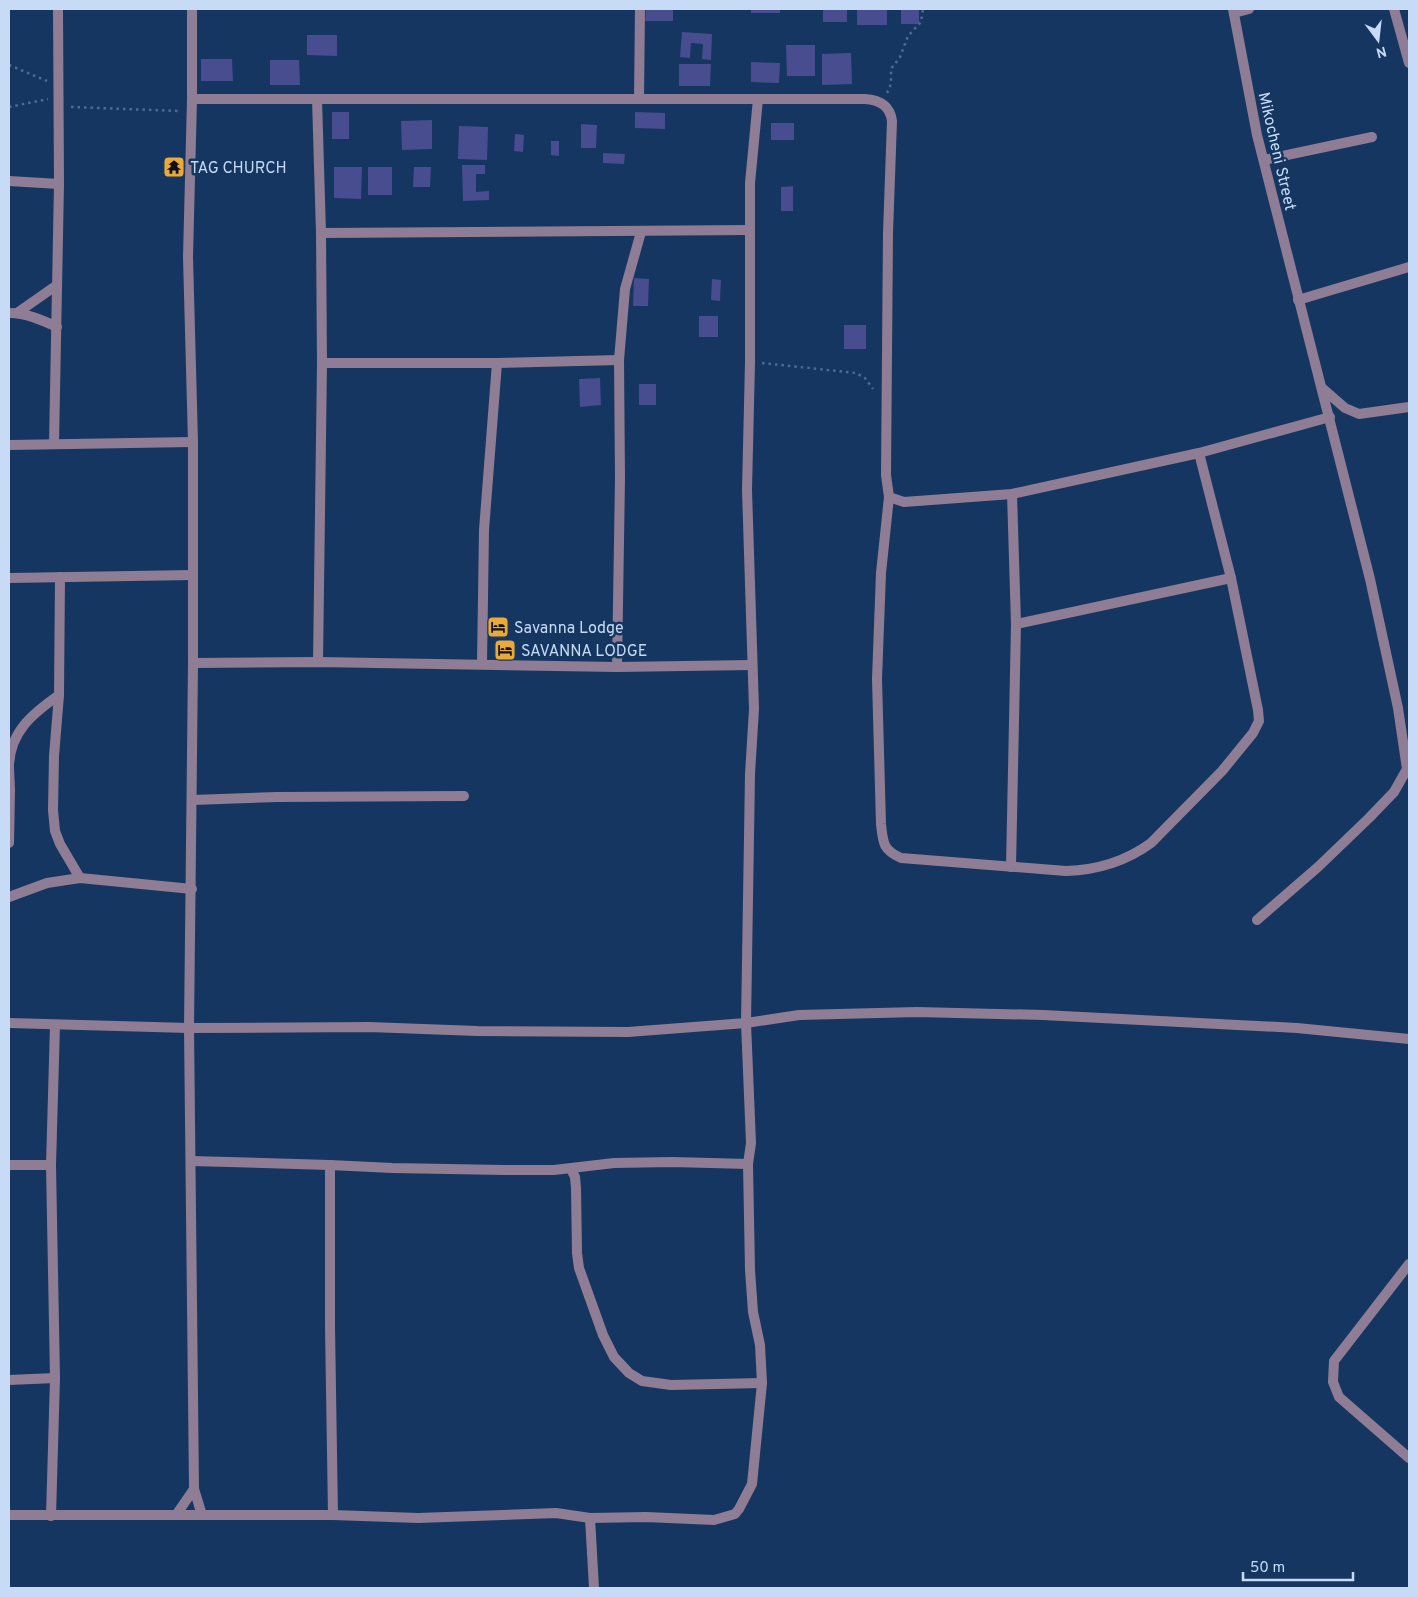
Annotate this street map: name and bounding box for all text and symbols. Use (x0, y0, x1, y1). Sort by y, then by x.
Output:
north arrow (1353, 15, 1403, 65)
text: N (1374, 42, 1388, 61)
street label: Mikocheni Street (1253, 90, 1299, 213)
temple icon: TAG CHURCH (162, 155, 186, 179)
place label: TAG CHURCH (190, 159, 287, 179)
hotel icon: Savanna Lodge (486, 615, 510, 639)
place label: Savanna Lodge (514, 619, 624, 639)
hotel icon: SAVANNA LODGE (493, 638, 517, 662)
place label: SAVANNA LODGE (521, 642, 647, 662)
scale bar (1243, 1550, 1353, 1582)
text: 50 m (1250, 1559, 1285, 1578)

